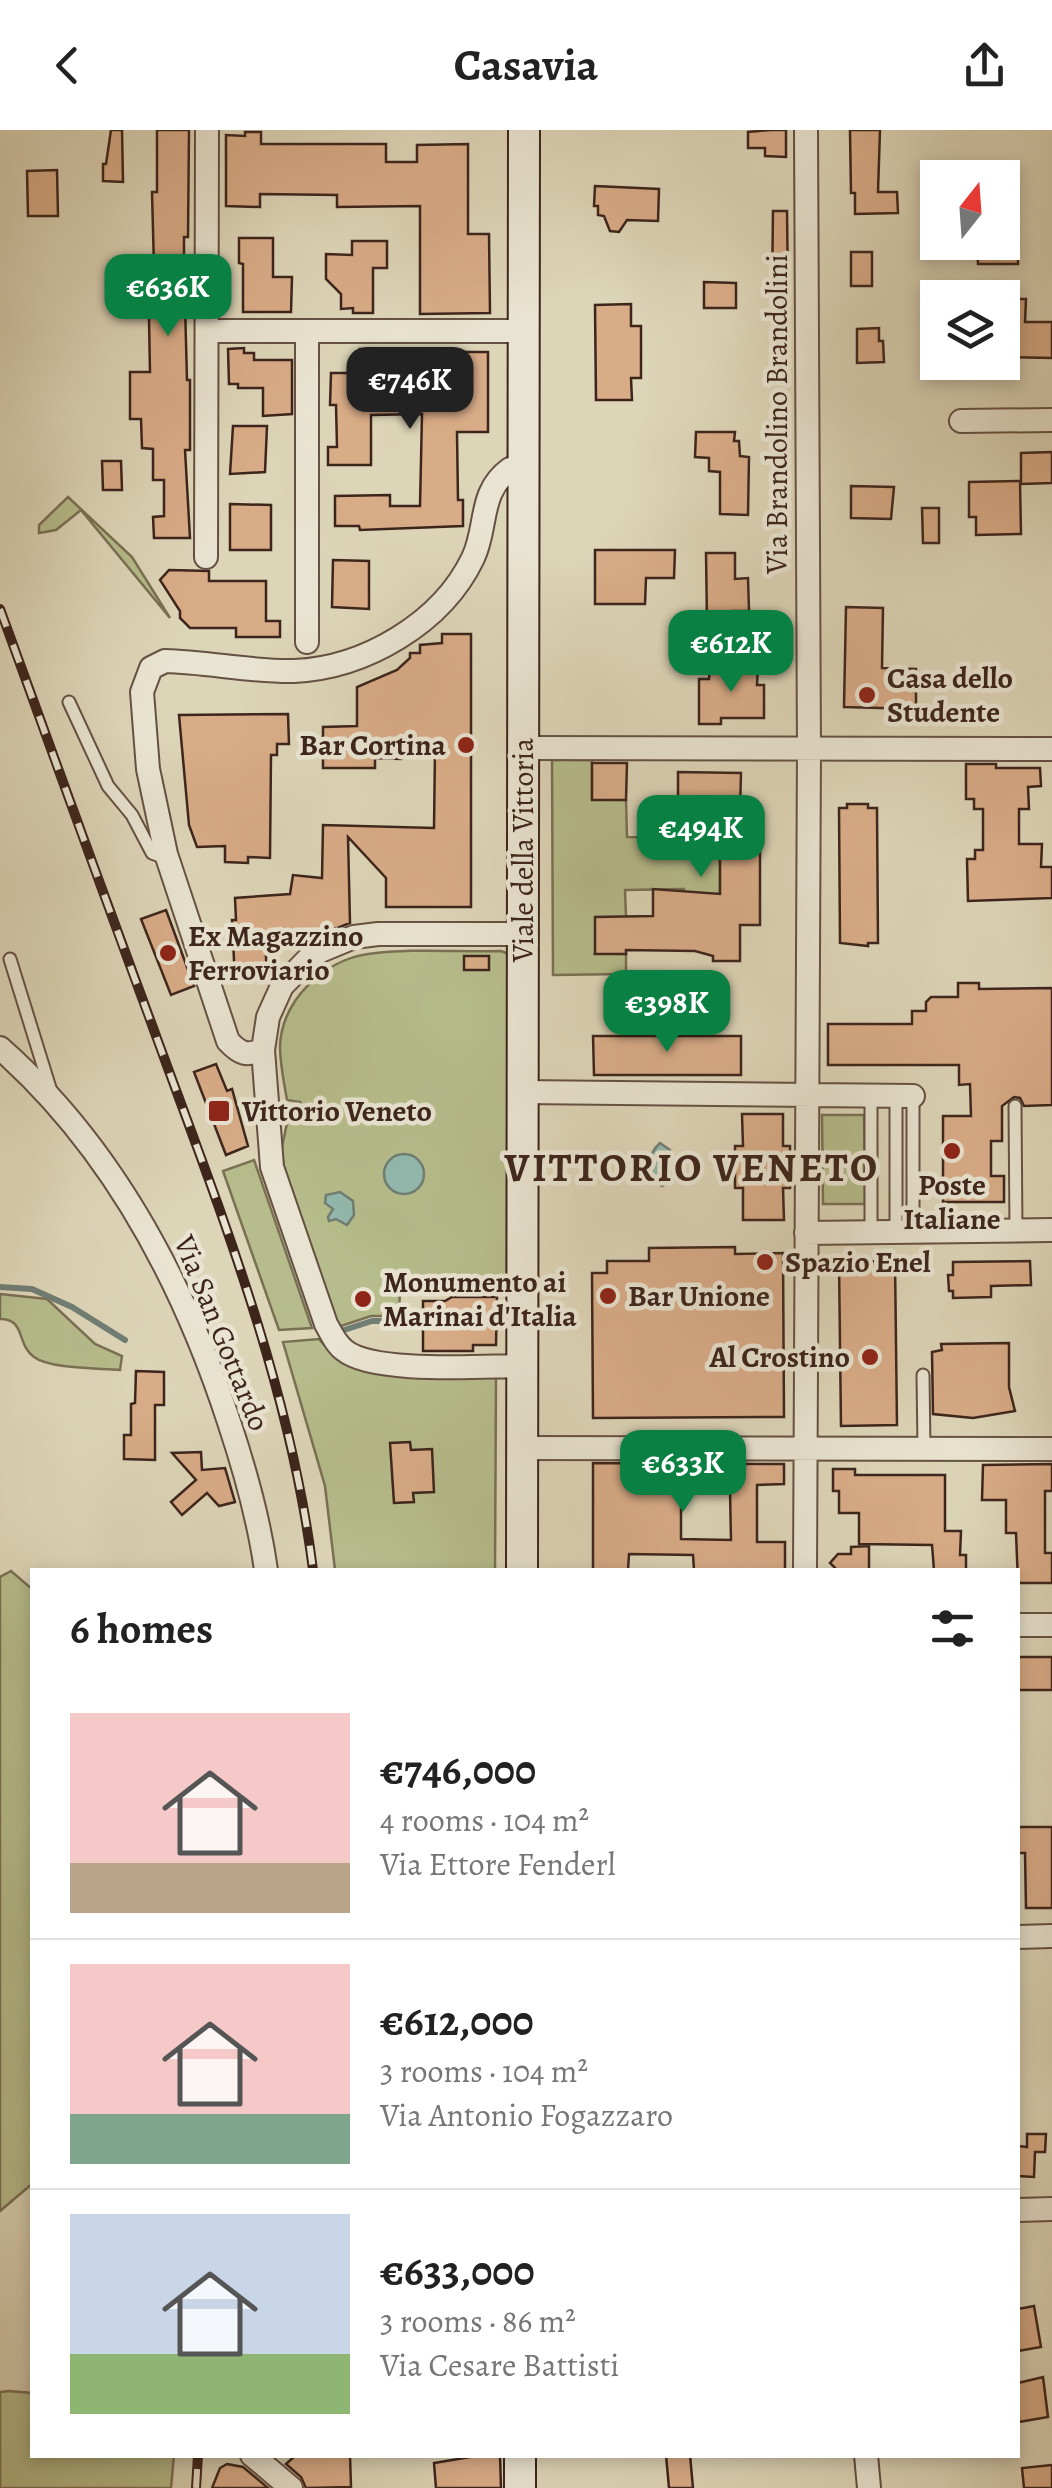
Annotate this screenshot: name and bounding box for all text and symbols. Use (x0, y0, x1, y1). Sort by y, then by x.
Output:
text: Casavia (454, 34, 598, 96)
icon: back (40, 38, 95, 93)
icon: share (957, 38, 1012, 93)
north arrow (920, 160, 1020, 260)
map controls (920, 160, 1020, 380)
pin: €636K (98, 254, 238, 339)
street label: Via Brandolino Brandolini (757, 254, 797, 575)
text: €636K (126, 264, 210, 308)
button: layers (920, 280, 1020, 380)
pin: €746K (340, 347, 480, 432)
text: €746K (368, 357, 452, 401)
pin: €612K (661, 610, 801, 695)
text: €612K (690, 620, 772, 664)
place label: Casa dello Studente (887, 658, 1013, 732)
marker: Casa dello Studente (856, 684, 878, 706)
place label: Bar Cortina (299, 725, 447, 765)
marker: Bar Cortina (455, 734, 477, 756)
street label: Viale della Vittoria (503, 738, 543, 963)
pin: €494K (631, 795, 771, 880)
text: €494K (659, 805, 743, 849)
place label: Ex Magazzino Ferroviario (188, 916, 363, 990)
marker: Ex Magazzino Ferroviario (157, 942, 179, 964)
pin: €398K (597, 970, 737, 1055)
text: €398K (625, 980, 709, 1024)
place label: Vittorio Veneto (241, 1091, 432, 1131)
marker: Vittorio Veneto (206, 1098, 232, 1124)
district label: VITTORIO VENETO (504, 1140, 879, 1195)
marker: Poste Italiane (941, 1140, 963, 1162)
place label: Poste Italiane (903, 1165, 1001, 1239)
street label: Via San Gottardo (164, 1228, 279, 1437)
place label: Spazio Enel (785, 1242, 931, 1282)
marker: Spazio Enel (754, 1251, 776, 1273)
place label: Monumento ai Marinai d'Italia (383, 1262, 577, 1336)
place label: Bar Unione (628, 1276, 770, 1316)
marker: Bar Unione (597, 1285, 619, 1307)
marker: Monumento ai Marinai d'Italia (352, 1288, 374, 1310)
place label: Al Crostino (709, 1337, 850, 1377)
marker: Al Crostino (859, 1346, 881, 1368)
pin: €633K (613, 1430, 753, 1515)
text: €633K (642, 1440, 724, 1484)
text: 6 homes (70, 1600, 213, 1657)
icon: filters (925, 1601, 980, 1656)
text: €746,000 (380, 1741, 536, 1798)
icon: home (150, 1753, 270, 1873)
text: 4 rooms · 104 m² (380, 1798, 589, 1842)
text: Via Ettore Fenderl (380, 1842, 616, 1886)
text: €612,000 (380, 1992, 534, 2049)
icon: home (150, 2004, 270, 2124)
text: 3 rooms · 104 m² (380, 2049, 588, 2093)
text: Via Antonio Fogazzaro (380, 2093, 673, 2137)
text: €633,000 (380, 2242, 535, 2299)
icon: home (150, 2254, 270, 2374)
text: 3 rooms · 86 m² (380, 2299, 576, 2343)
text: Via Cesare Battisti (380, 2343, 619, 2387)

